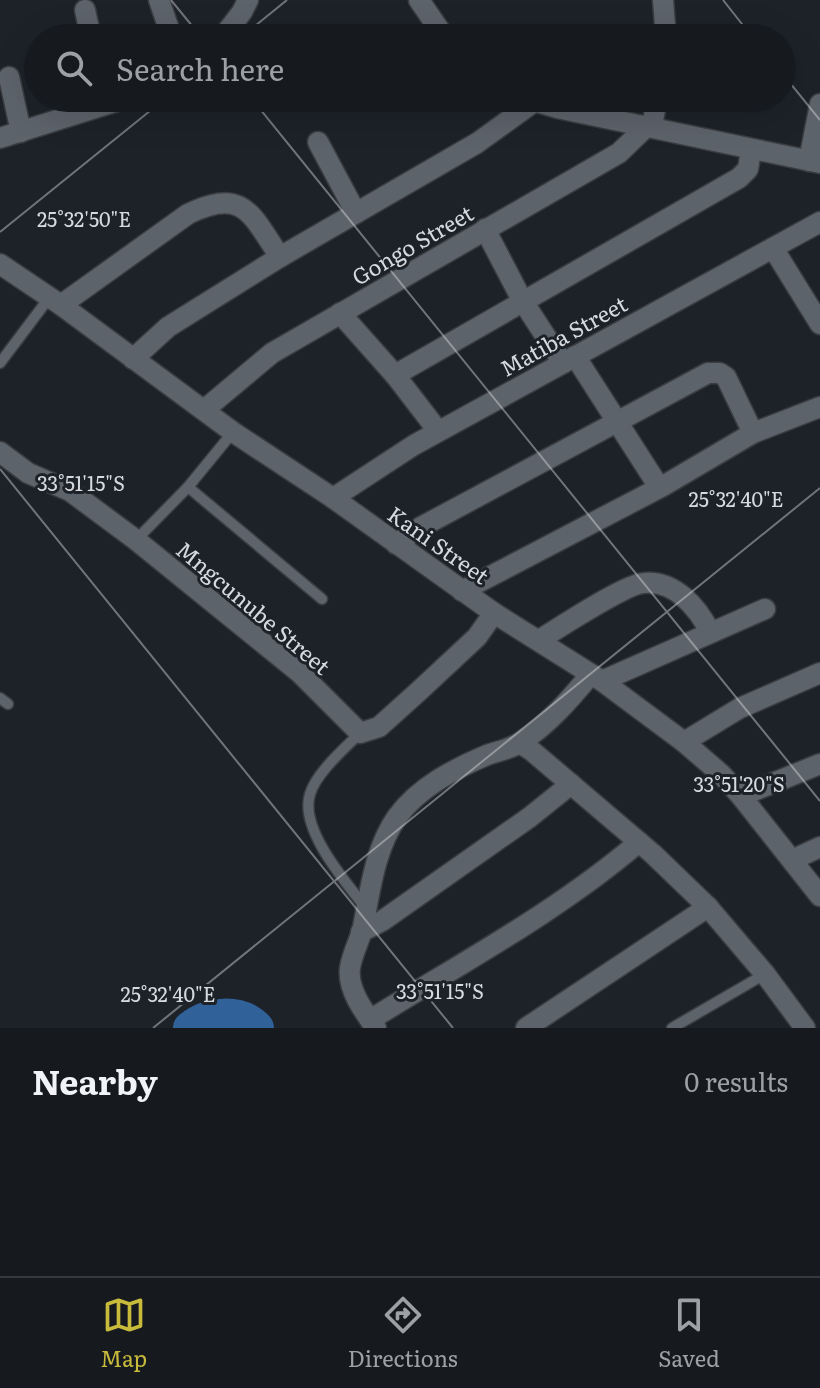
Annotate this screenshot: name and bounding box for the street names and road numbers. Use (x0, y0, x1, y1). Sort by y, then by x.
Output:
street label: Gongo Street (345, 196, 479, 292)
street label: Matiba Street (493, 286, 633, 384)
street label: Kani Street (382, 497, 497, 591)
street label: Mngcunube Street (170, 532, 338, 682)

